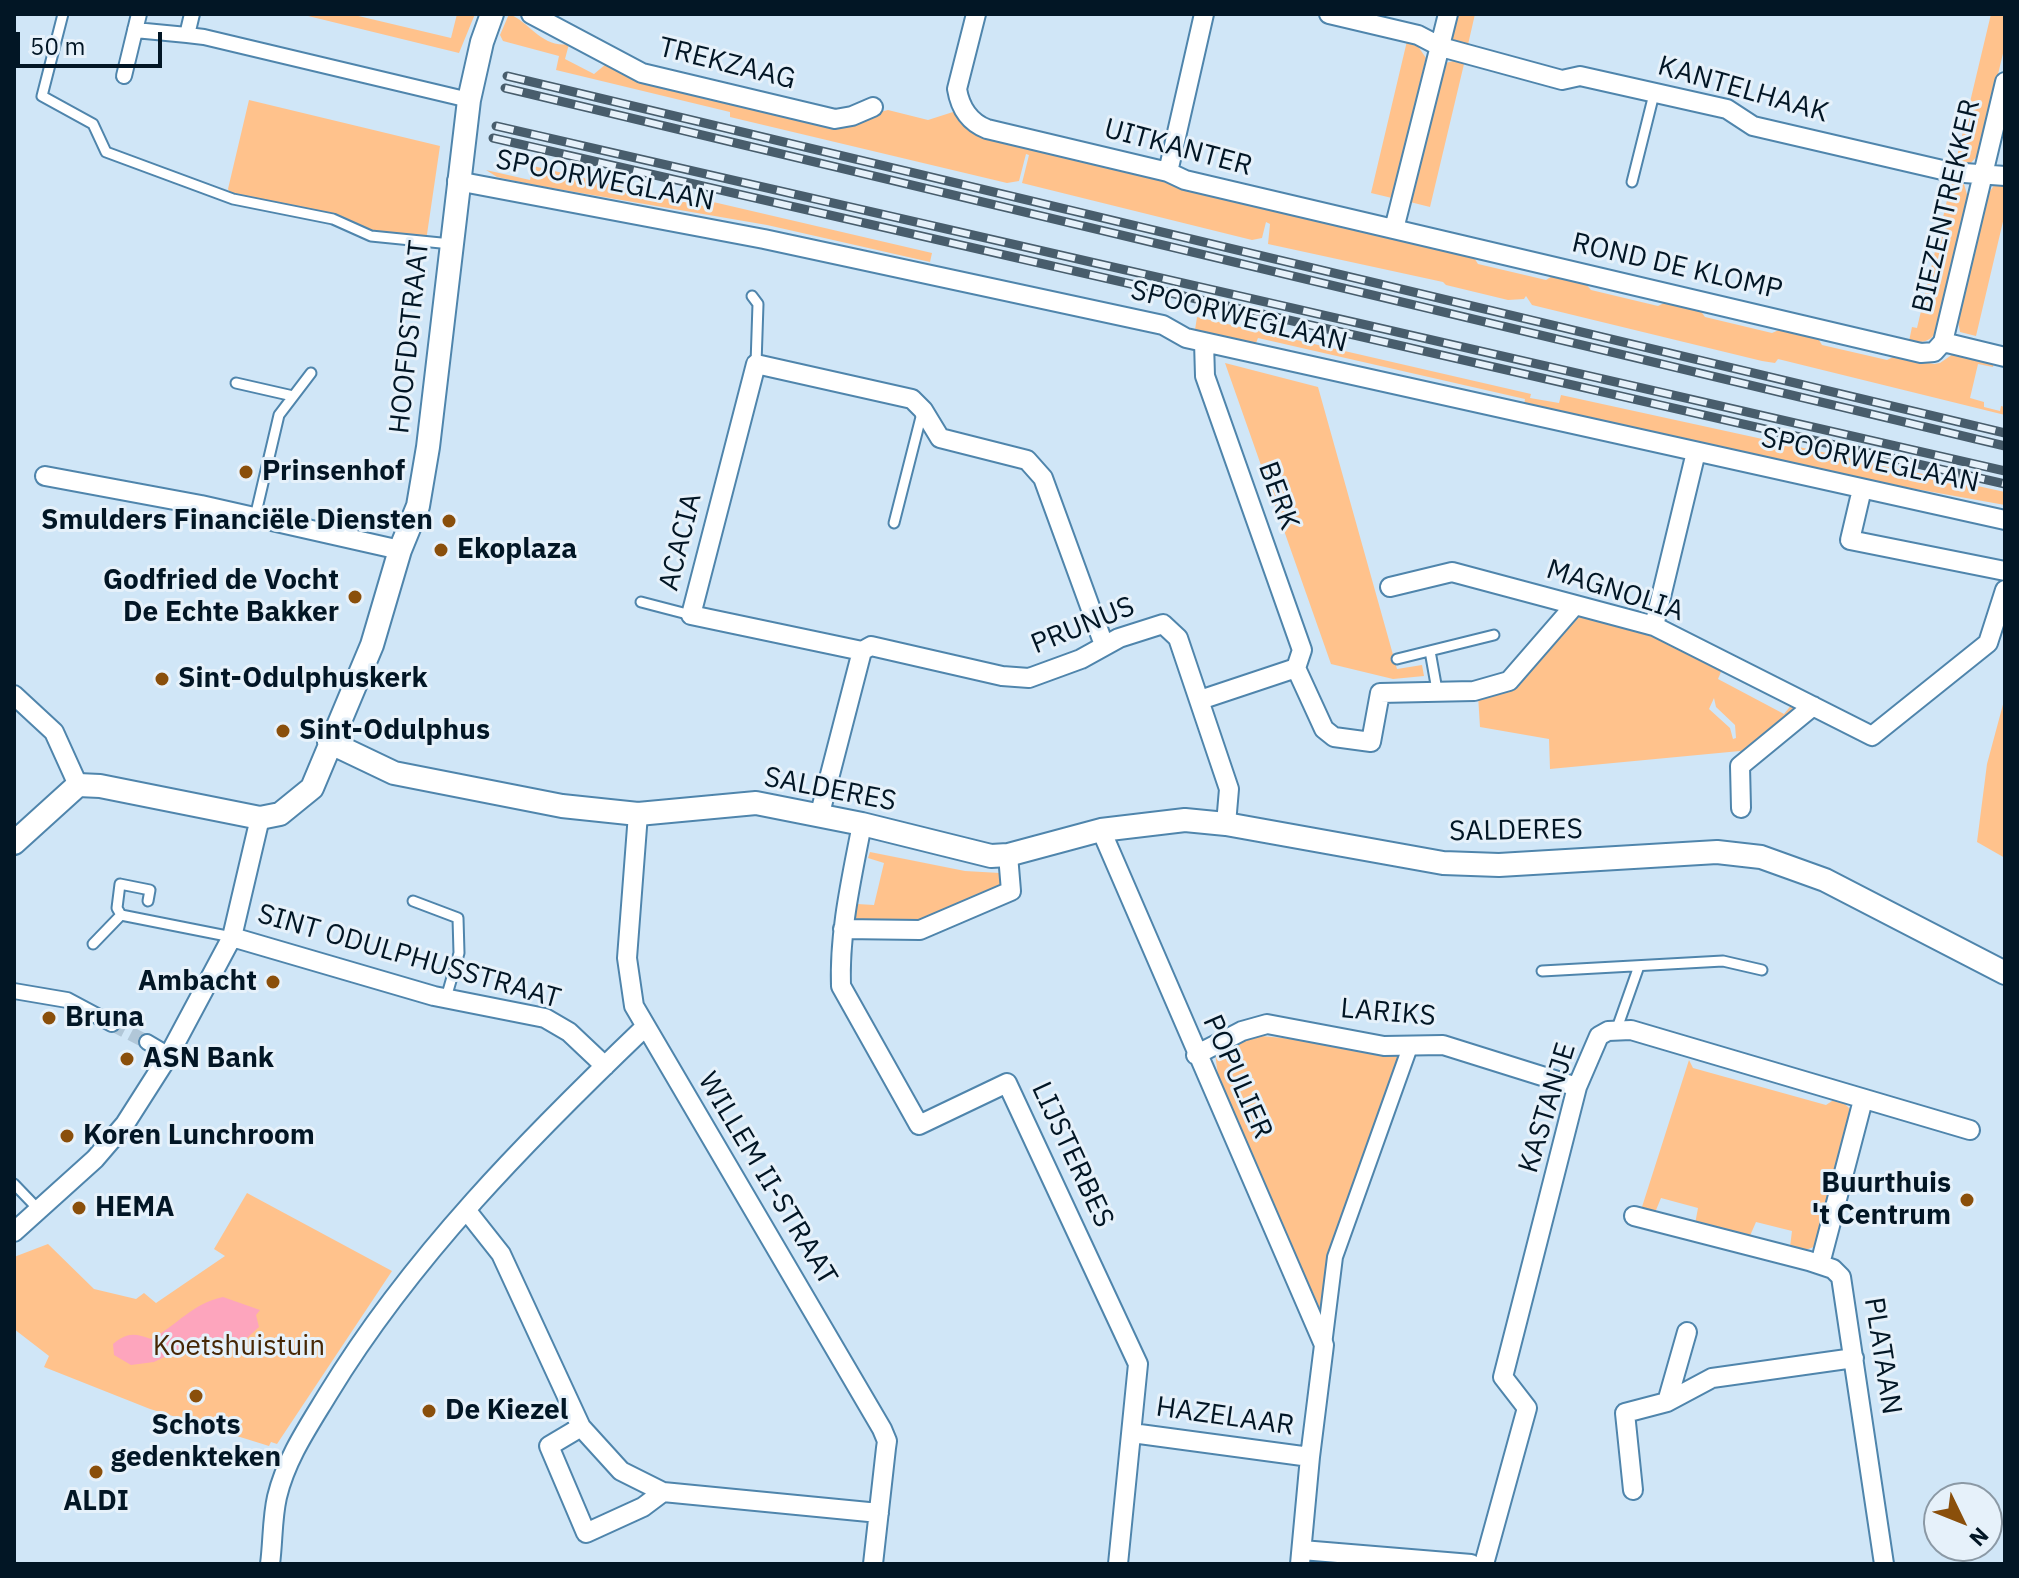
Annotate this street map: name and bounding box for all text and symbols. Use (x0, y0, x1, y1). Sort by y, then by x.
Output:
scale bar (20, 16, 166, 66)
text: 50 m (30, 30, 85, 62)
street label: TREKZAAG (655, 31, 799, 97)
street label: KANTELHAAK (1654, 50, 1832, 130)
street label: BIEZENTREKKER (1906, 96, 1988, 316)
street label: UITKANTER (1100, 112, 1256, 184)
street label: SPOORWEGLAAN (493, 143, 717, 219)
street label: ROND DE KLOMP (1569, 226, 1785, 308)
street label: HOOFDSTRAAT (383, 239, 437, 435)
street label: SPOORWEGLAAN (1127, 274, 1351, 360)
street label: SPOORWEGLAAN (1758, 421, 1982, 501)
place label: Prinsenhof (262, 455, 405, 489)
street label: BERK (1250, 457, 1306, 535)
marker: Prinsenhof (237, 463, 255, 481)
street label: ACACIA (653, 490, 709, 594)
place label: Smulders Financiële Diensten (41, 504, 433, 538)
marker: Smulders Financiële Diensten (440, 512, 458, 530)
place label: Ekoplaza (457, 533, 577, 567)
marker: Ekoplaza (432, 541, 450, 559)
street label: MAGNOLIA (1542, 553, 1688, 629)
place label: Godfried de Vocht De Echte Bakker (103, 564, 339, 630)
marker: Godfried de Vocht De Echte Bakker (346, 588, 364, 606)
street label: PRUNUS (1026, 590, 1140, 662)
place label: Sint-Odulphuskerk (178, 662, 428, 696)
marker: Sint-Odulphuskerk (153, 670, 171, 688)
place label: Sint-Odulphus (299, 714, 490, 748)
marker: Sint-Odulphus (274, 722, 292, 740)
street label: SALDERES (761, 761, 899, 819)
street label: SALDERES (1449, 813, 1583, 849)
street label: SINT ODULPHUSSTRAAT (254, 898, 564, 1016)
place label: Ambacht (138, 965, 257, 999)
marker: Ambacht (264, 973, 282, 991)
street label: LARIKS (1339, 992, 1437, 1034)
place label: Bruna (65, 1001, 144, 1035)
marker: Bruna (40, 1009, 58, 1027)
street label: POPULIER (1195, 1010, 1279, 1144)
street label: KASTANJE (1512, 1039, 1584, 1177)
place label: ASN Bank (143, 1042, 274, 1076)
marker: ASN Bank (118, 1050, 136, 1068)
street label: WILLEM II-STRAAT (690, 1066, 844, 1292)
street label: LIJSTERBES (1024, 1077, 1120, 1233)
place label: Koren Lunchroom (83, 1119, 315, 1153)
marker: Koren Lunchroom (58, 1127, 76, 1145)
place label: Buurthuis 't Centrum (1812, 1167, 1951, 1233)
place label: HEMA (95, 1191, 174, 1225)
marker: Buurthuis 't Centrum (1958, 1191, 1976, 1209)
marker: HEMA (70, 1199, 88, 1217)
street label: PLATAAN (1856, 1295, 1908, 1417)
park label: Koetshuistuin (153, 1330, 325, 1364)
marker: Schots gedenkteken (187, 1387, 205, 1405)
street label: HAZELAAR (1154, 1391, 1296, 1443)
place label: De Kiezel (445, 1394, 568, 1428)
marker: De Kiezel (420, 1402, 438, 1420)
place label: Schots gedenkteken (111, 1409, 281, 1475)
marker: ALDI (87, 1463, 105, 1481)
north arrow (1923, 1482, 2003, 1562)
place label: ALDI (63, 1485, 129, 1519)
text: N (1963, 1522, 1995, 1553)

